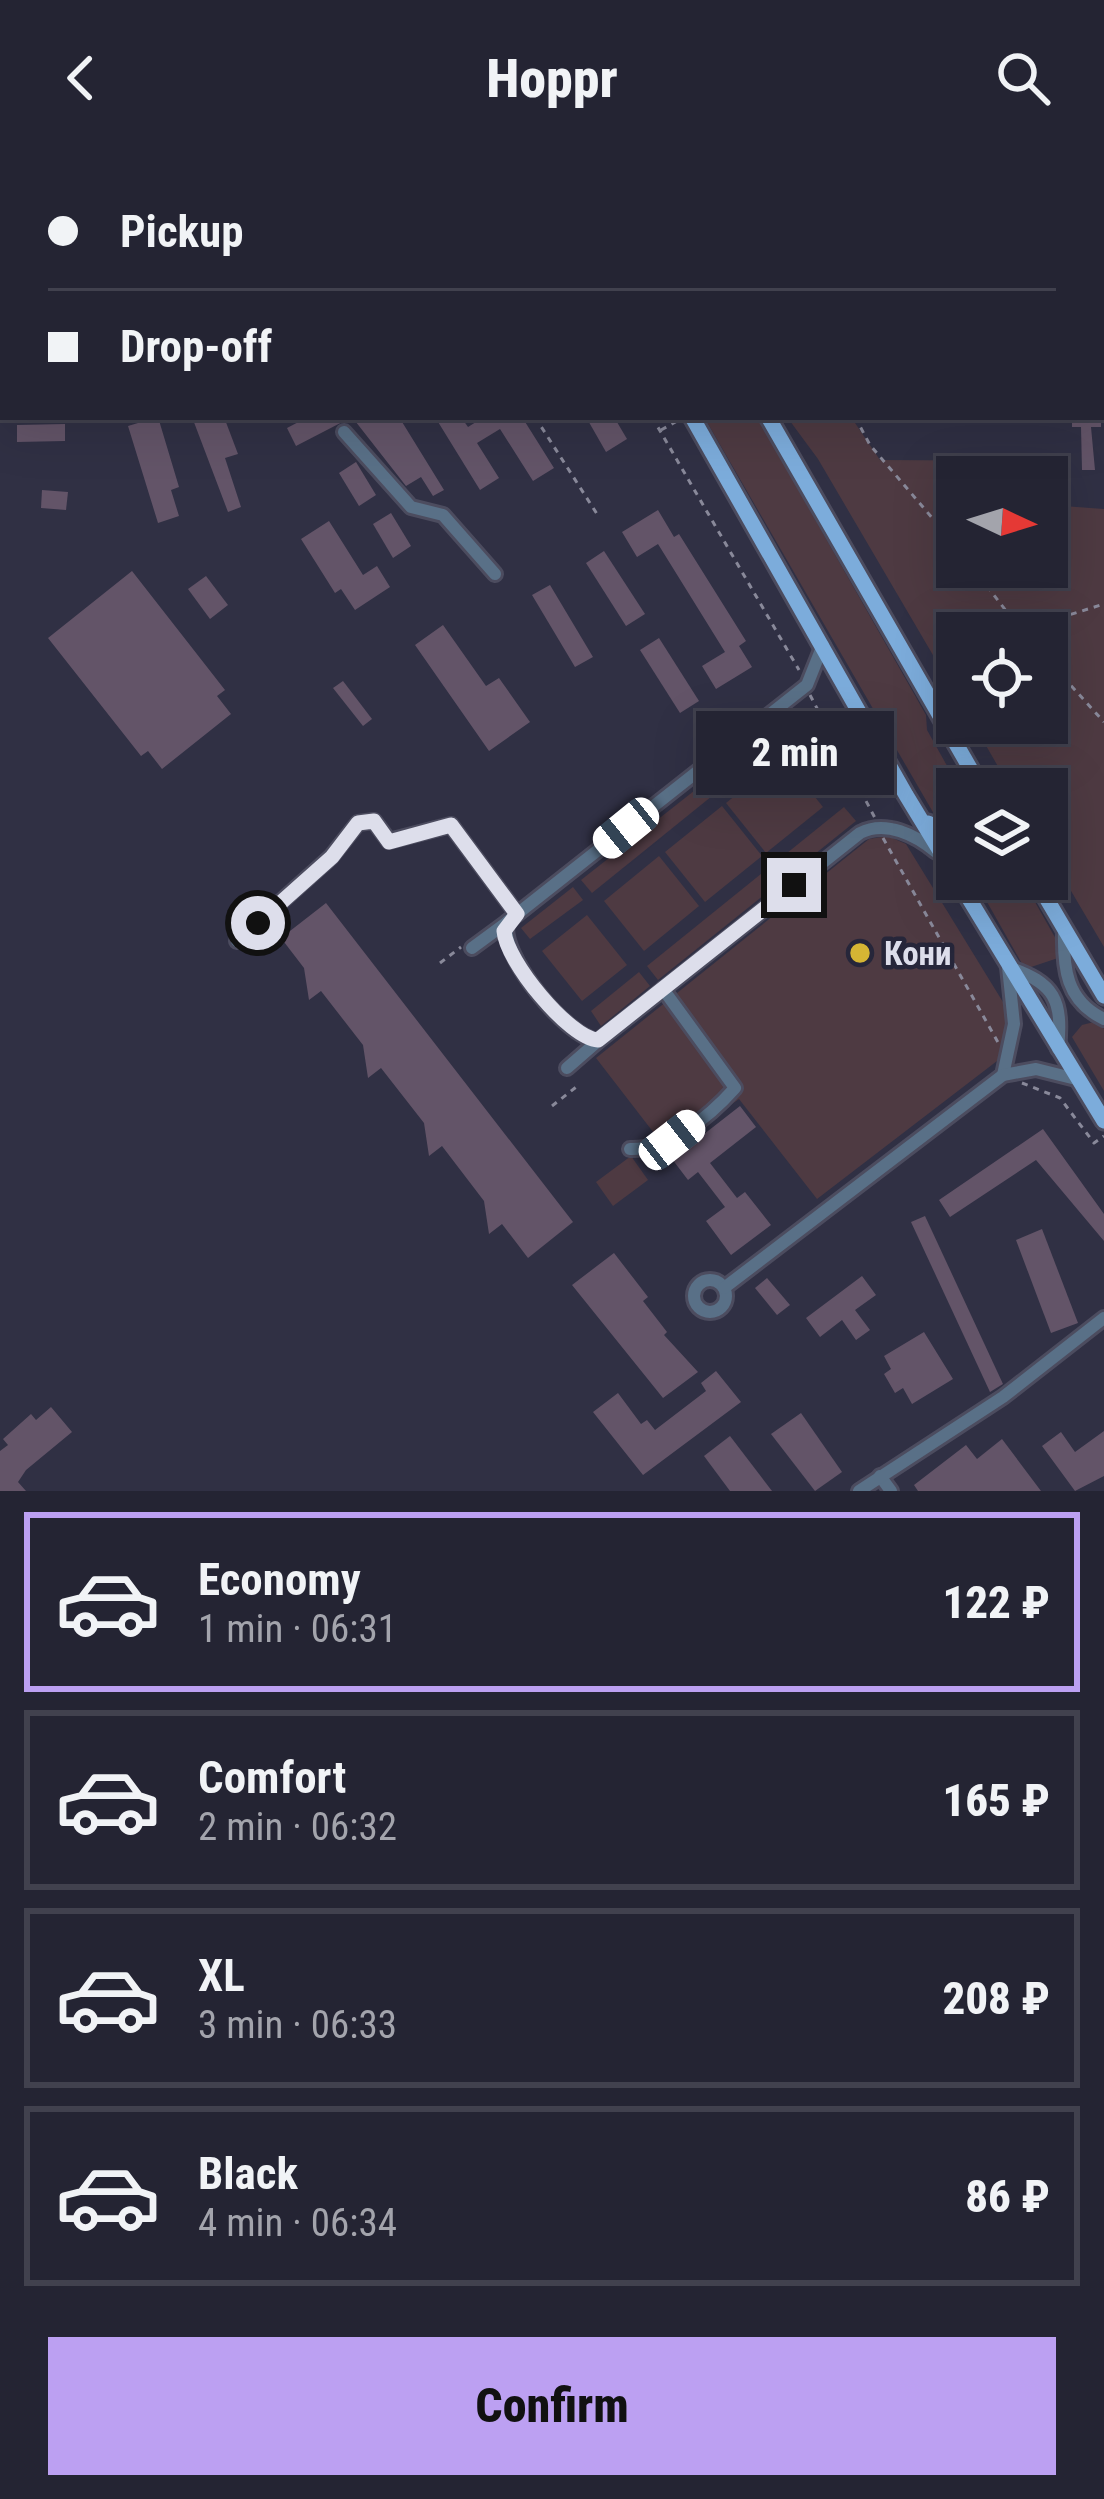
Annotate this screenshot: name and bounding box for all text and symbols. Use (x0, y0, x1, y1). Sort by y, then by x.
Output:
icon: back (48, 45, 114, 111)
icon: search (990, 45, 1056, 111)
text: Hoppr (486, 47, 618, 110)
text: Pickup (120, 205, 244, 258)
text: Drop-off (120, 320, 272, 373)
north arrow (936, 456, 1068, 588)
map controls (936, 456, 1068, 900)
button: locate (936, 612, 1068, 744)
callout: 2 min (695, 711, 893, 795)
text: 2 min (752, 730, 838, 776)
button: layers (936, 768, 1068, 900)
car (587, 791, 665, 865)
route end (767, 858, 821, 912)
route start (231, 896, 285, 950)
place label: Кони (884, 934, 952, 973)
marker: Кони (847, 940, 873, 966)
car (633, 1104, 711, 1176)
icon: car (54, 1548, 162, 1656)
text: Economy (198, 1553, 361, 1606)
text: 122 ₽ (942, 1576, 1050, 1629)
text: 1 min · 06:31 (198, 1606, 397, 1652)
icon: car (54, 1746, 162, 1854)
text: Comfort (198, 1751, 346, 1804)
text: 165 ₽ (942, 1774, 1050, 1827)
text: 2 min · 06:32 (198, 1804, 397, 1850)
icon: car (54, 1944, 162, 2052)
text: XL (198, 1949, 245, 2002)
text: 208 ₽ (942, 1972, 1050, 2025)
text: 3 min · 06:33 (198, 2002, 397, 2048)
icon: car (54, 2142, 162, 2250)
text: Black (198, 2147, 298, 2200)
text: 86 ₽ (965, 2170, 1050, 2223)
text: 4 min · 06:34 (198, 2200, 397, 2246)
button: Confirm (48, 2337, 1056, 2475)

